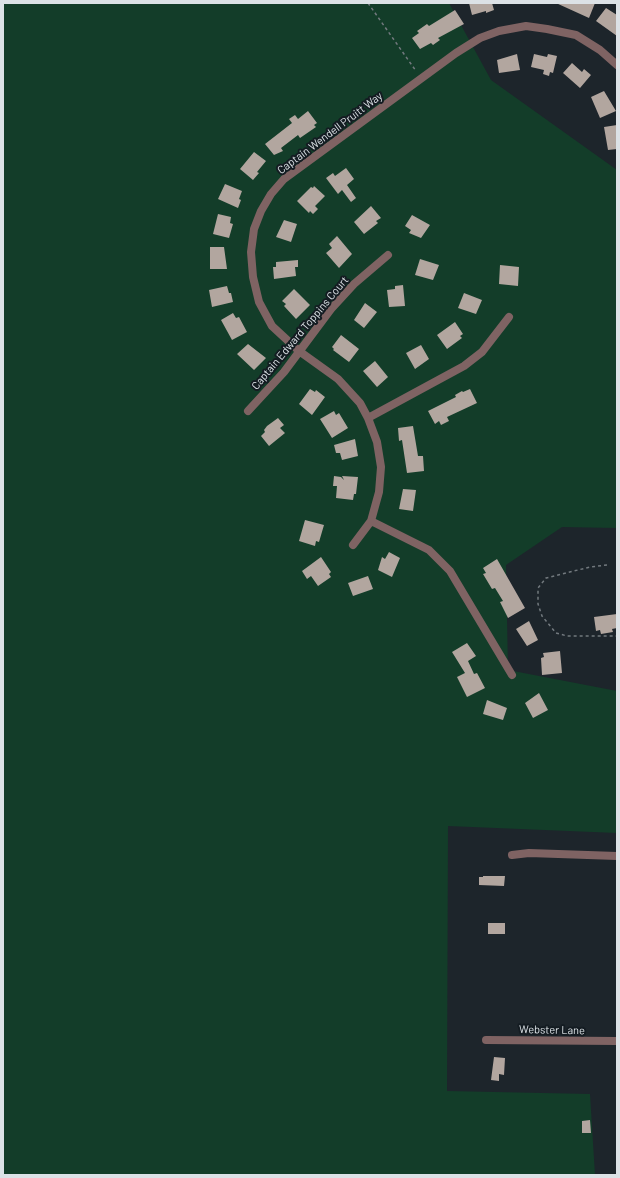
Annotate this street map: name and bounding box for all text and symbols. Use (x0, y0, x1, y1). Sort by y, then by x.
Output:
street label: Captain Wendell Pruitt Way (275, 89, 385, 177)
street label: Captain Edward Toppins Court (249, 274, 351, 392)
street label: Webster Lane (519, 1023, 585, 1037)

